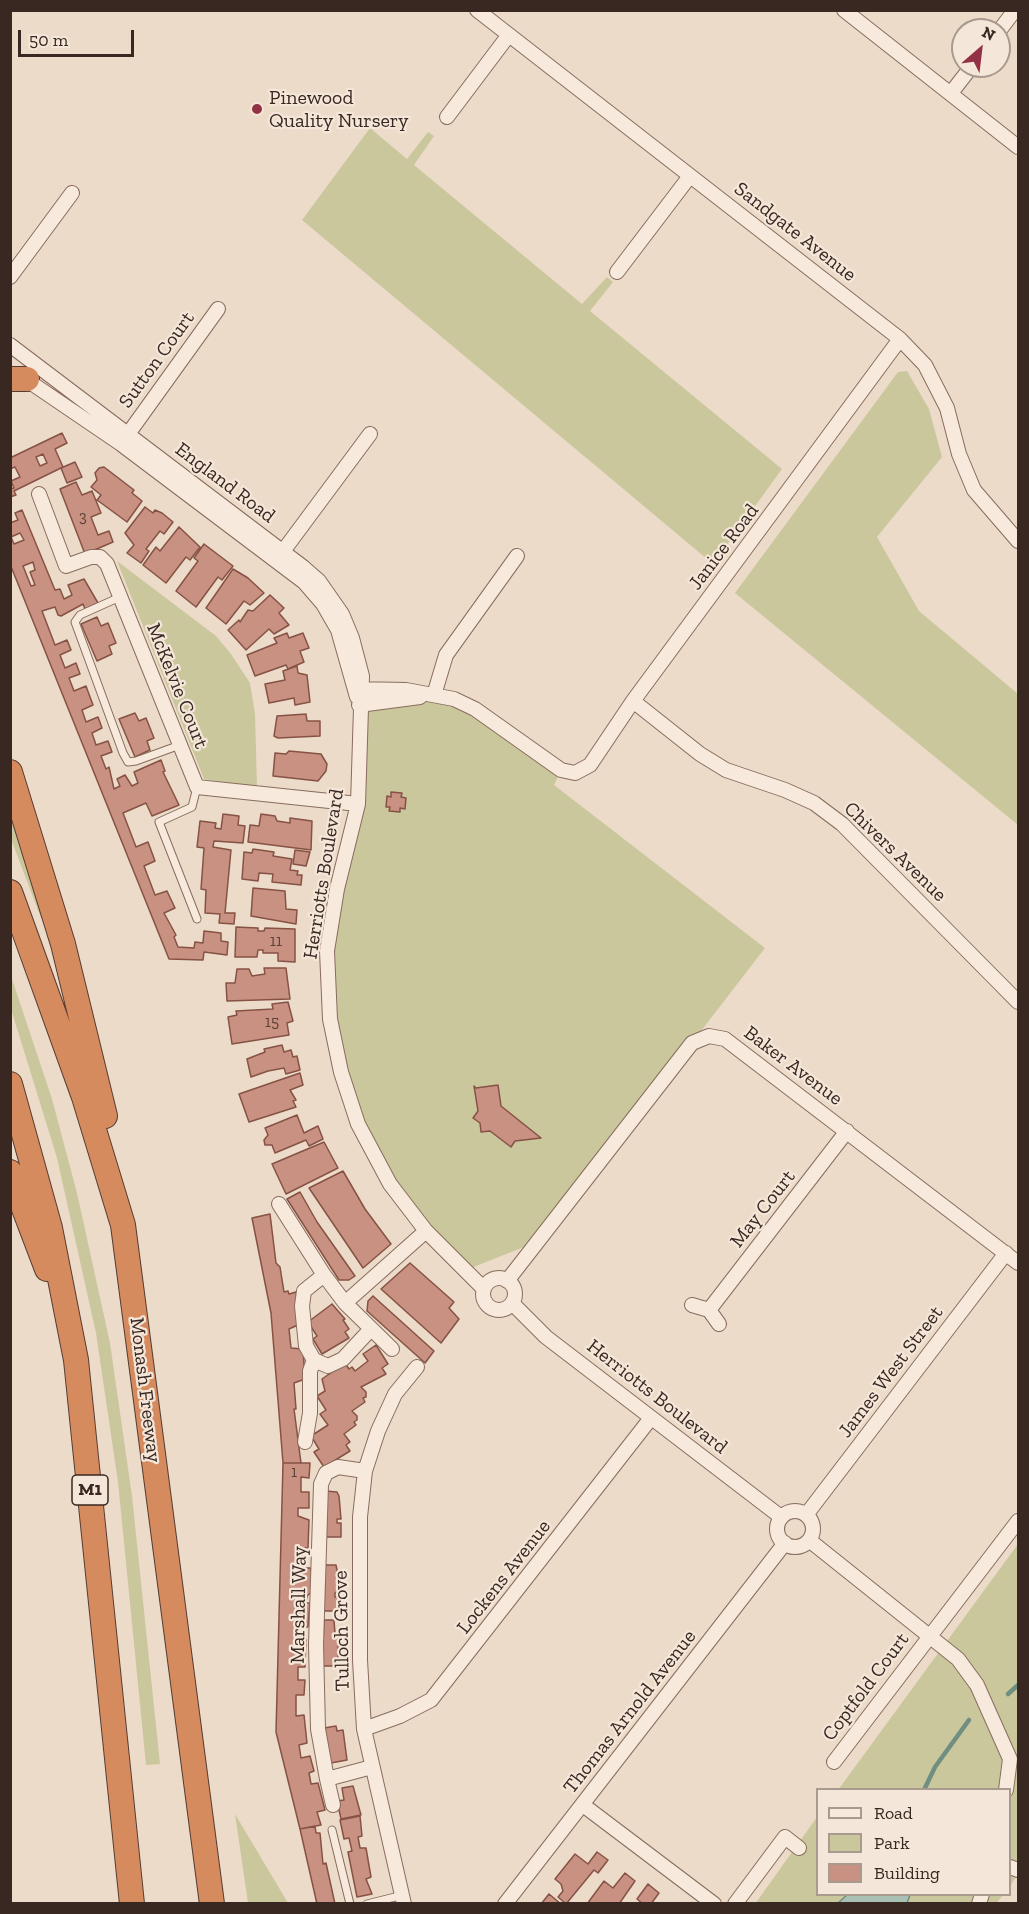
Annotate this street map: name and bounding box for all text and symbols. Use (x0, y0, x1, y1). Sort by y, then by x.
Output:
scale bar (21, 18, 136, 56)
north arrow (951, 18, 1011, 78)
text: N (979, 22, 999, 45)
text: 50 m (29, 29, 68, 51)
place label: Pinewood Quality Nursery (269, 86, 408, 133)
marker: Pinewood Quality Nursery (250, 102, 264, 116)
street label: Sandgate Avenue (729, 177, 861, 287)
street label: Sutton Court (114, 307, 200, 413)
street label: England Road (170, 438, 280, 528)
street label: Janice Road (684, 499, 764, 595)
house number: 3 (79, 507, 87, 527)
street label: McKelvie Court (141, 620, 213, 752)
street label: Herriotts Boulevard (299, 787, 349, 961)
street label: Chivers Avenue (839, 797, 951, 907)
house number: 11 (270, 931, 282, 951)
house number: 15 (265, 1012, 279, 1032)
street label: Baker Avenue (739, 1021, 847, 1111)
street label: May Court (725, 1165, 801, 1253)
street label: James West Street (834, 1301, 948, 1443)
street label: Monash Freeway (124, 1316, 166, 1464)
street label: Herriotts Boulevard (582, 1335, 732, 1459)
house number: 1 (291, 1462, 297, 1482)
road number: M1 (72, 1475, 108, 1505)
street label: Lockens Avenue (452, 1515, 556, 1639)
street label: Marshall Way (286, 1546, 312, 1664)
street label: Tulloch Grove (329, 1570, 355, 1692)
street label: Thomas Arnold Avenue (559, 1625, 701, 1799)
street label: Coptfold Court (818, 1628, 914, 1746)
legend (816, 1788, 1011, 1896)
text: Road (874, 1802, 913, 1824)
text: Park (874, 1832, 910, 1854)
text: Building (874, 1862, 940, 1884)

